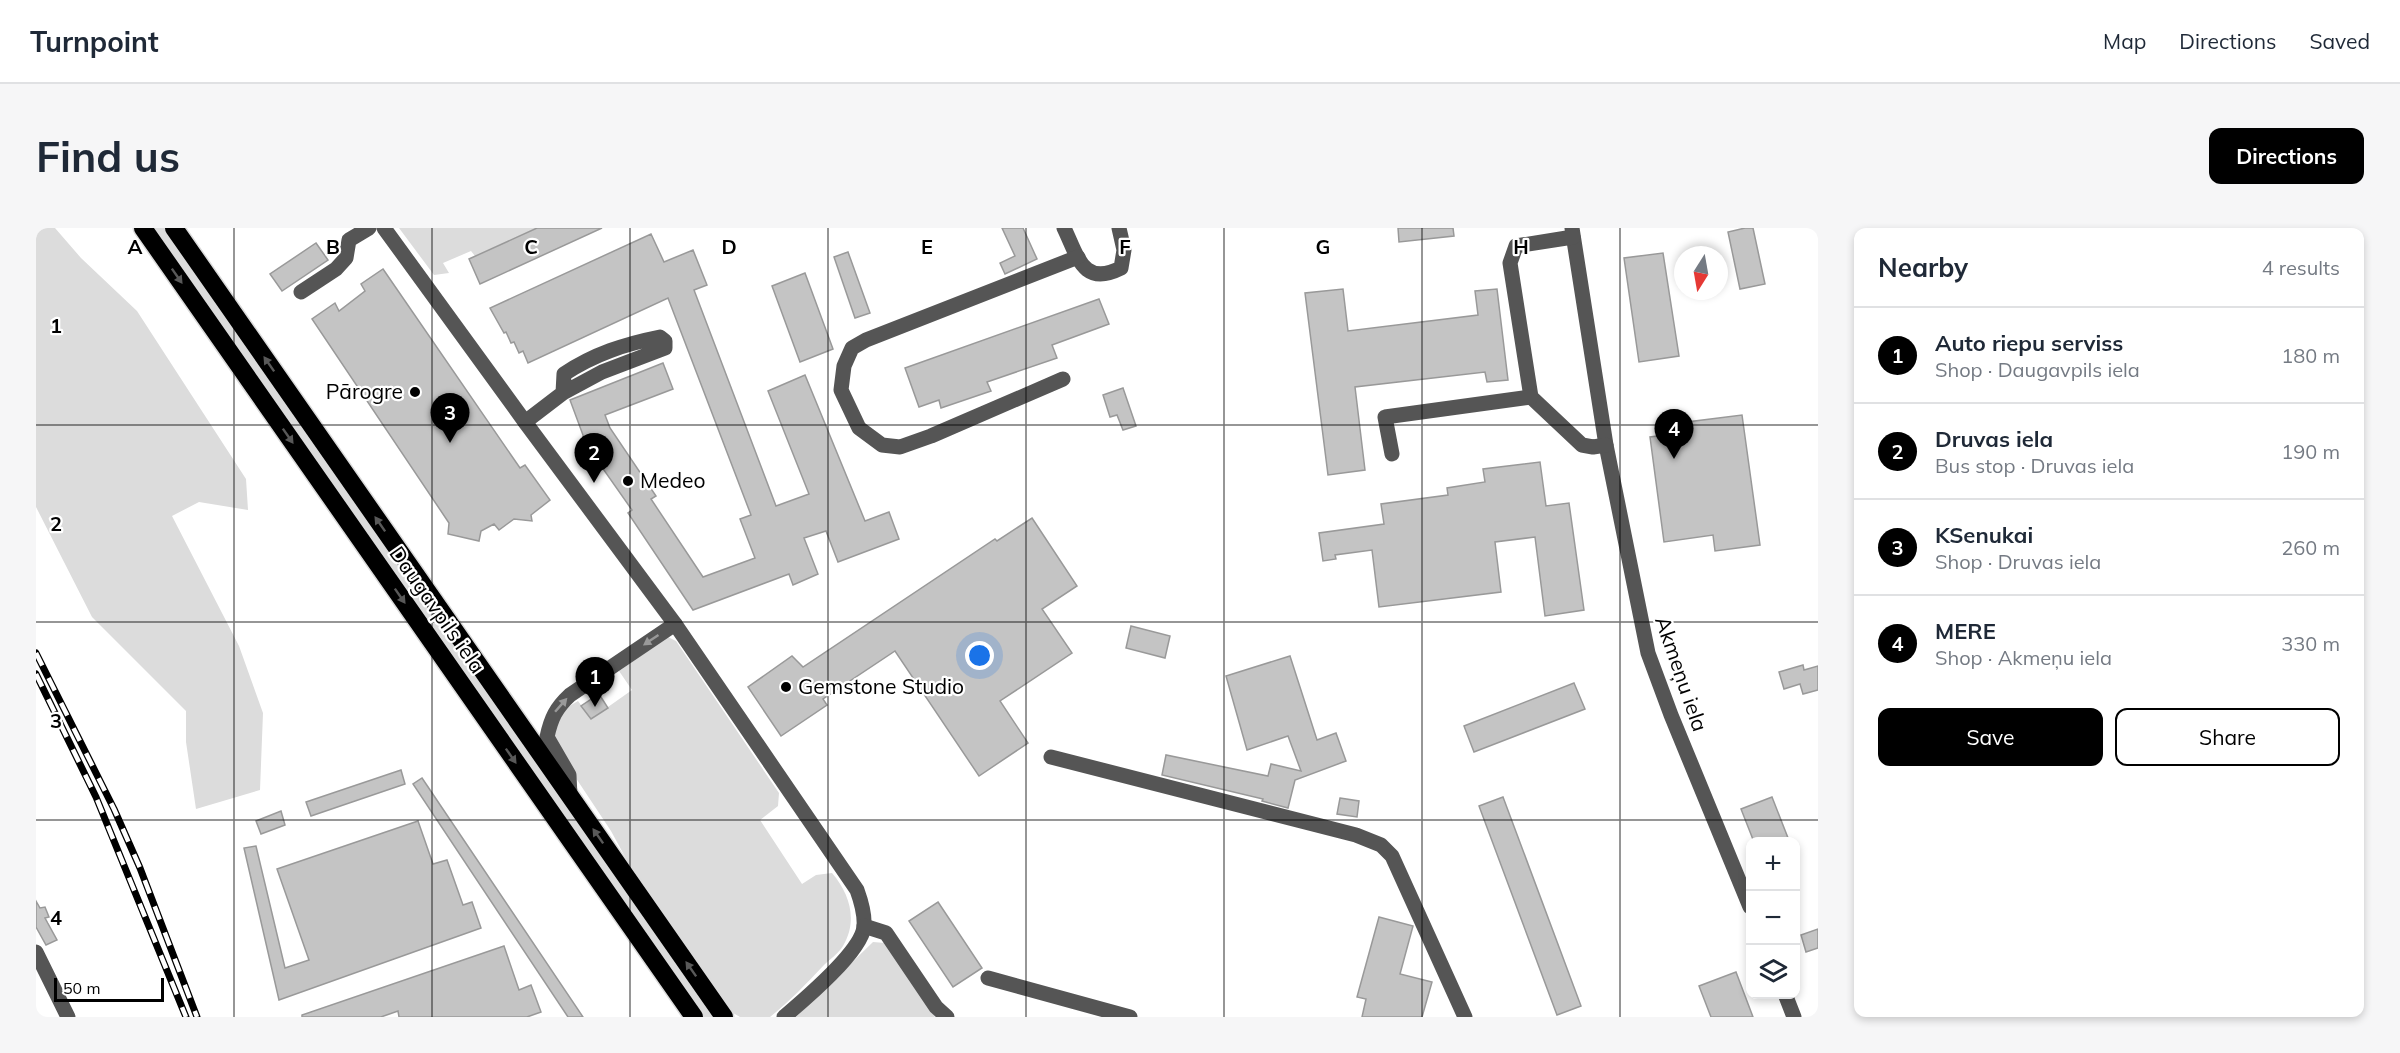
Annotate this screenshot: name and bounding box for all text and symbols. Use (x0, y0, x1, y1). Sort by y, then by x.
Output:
text: Turnpoint (30, 24, 159, 59)
text: Map (2103, 28, 2146, 54)
text: Directions (2179, 28, 2276, 54)
text: Saved (2309, 28, 2370, 54)
button: Directions (2209, 128, 2364, 184)
text: Find us (36, 130, 180, 183)
text: A (128, 234, 143, 259)
text: B (326, 234, 340, 259)
text: C (524, 234, 538, 259)
text: D (721, 234, 737, 259)
text: E (921, 234, 933, 259)
text: F (1119, 234, 1131, 259)
text: G (1316, 234, 1330, 259)
text: H (1513, 234, 1529, 259)
north arrow (1674, 246, 1728, 300)
text: Nearby (1878, 251, 1968, 284)
text: 4 results (2262, 255, 2340, 280)
one-way arrow (171, 268, 182, 284)
text: 1 (50, 313, 62, 338)
text: Auto riepu serviss (1935, 329, 2123, 357)
text: 1 (1892, 343, 1904, 368)
text: 180 m (2281, 343, 2340, 368)
one-way arrow (264, 356, 275, 372)
text: Shop · Daugavpils iela (1935, 357, 2140, 382)
place label: Pārogre (326, 378, 403, 404)
marker: Pārogre (408, 385, 422, 399)
pin: 3 (430, 394, 470, 443)
pin: 4 (1654, 410, 1694, 459)
text: Druvas iela (1935, 425, 2053, 453)
one-way arrow (282, 428, 293, 444)
pin: 2 (574, 434, 614, 483)
text: 2 (1892, 439, 1904, 464)
text: 190 m (2281, 439, 2340, 464)
text: Bus stop · Druvas iela (1935, 453, 2134, 478)
place label: Medeo (640, 467, 705, 493)
marker: Medeo (621, 474, 635, 488)
text: 2 (50, 511, 62, 536)
one-way arrow (374, 516, 386, 532)
text: KSenukai (1935, 521, 2033, 549)
text: 3 (1892, 535, 1904, 560)
text: 260 m (2281, 535, 2340, 560)
street label: Daugavpils iela (384, 541, 491, 678)
text: Shop · Druvas iela (1935, 549, 2101, 574)
one-way arrow (394, 587, 406, 603)
street label: Akmeņu iela (1648, 613, 1714, 735)
text: MERE (1935, 617, 1996, 645)
text: 4 (1892, 631, 1904, 656)
text: 330 m (2281, 631, 2340, 656)
one-way arrow (644, 634, 660, 646)
your location (965, 641, 994, 670)
text: Shop · Akmeņu iela (1935, 645, 2112, 670)
pin: 1 (576, 658, 614, 707)
place label: Gemstone Studio (798, 673, 964, 699)
marker: Gemstone Studio (779, 680, 793, 694)
one-way arrow (554, 698, 567, 713)
text: 3 (50, 708, 62, 733)
button: Save (1878, 708, 2103, 766)
button: Share (2115, 708, 2340, 766)
one-way arrow (505, 747, 517, 763)
one-way arrow (592, 829, 604, 845)
map controls (1746, 837, 1800, 999)
button: + (1746, 837, 1800, 891)
button: − (1746, 891, 1800, 945)
text: 4 (50, 905, 62, 930)
button: layers (1746, 945, 1800, 999)
one-way arrow (686, 961, 697, 977)
scale bar (54, 975, 164, 1002)
text: 50 m (63, 978, 100, 998)

